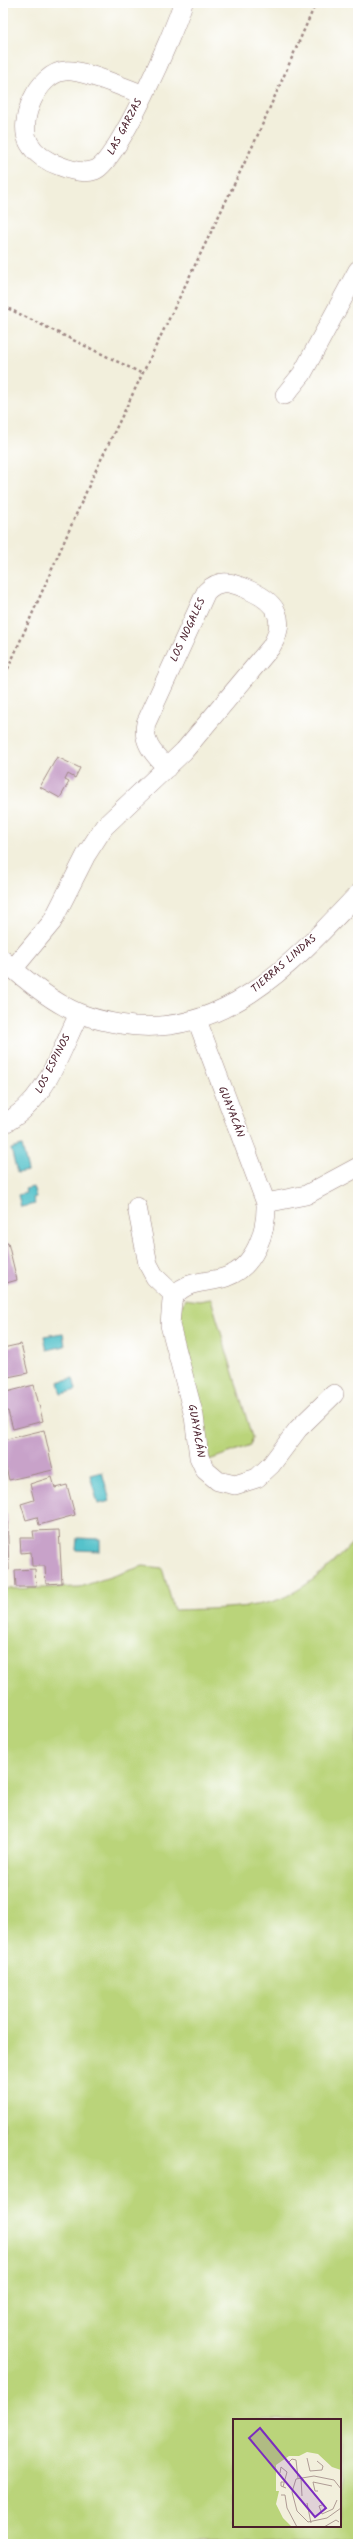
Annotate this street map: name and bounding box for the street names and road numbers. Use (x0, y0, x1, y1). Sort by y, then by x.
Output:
street label: LAS GARZAS (102, 95, 148, 159)
street label: LOS NOGALES (165, 595, 211, 665)
street label: TIERRAS LINDAS (247, 930, 321, 998)
street label: LOS ESPINOS (30, 1031, 76, 1097)
street label: GUAYACÁN (213, 1084, 249, 1141)
street label: GUAYACÁN (182, 1403, 210, 1460)

